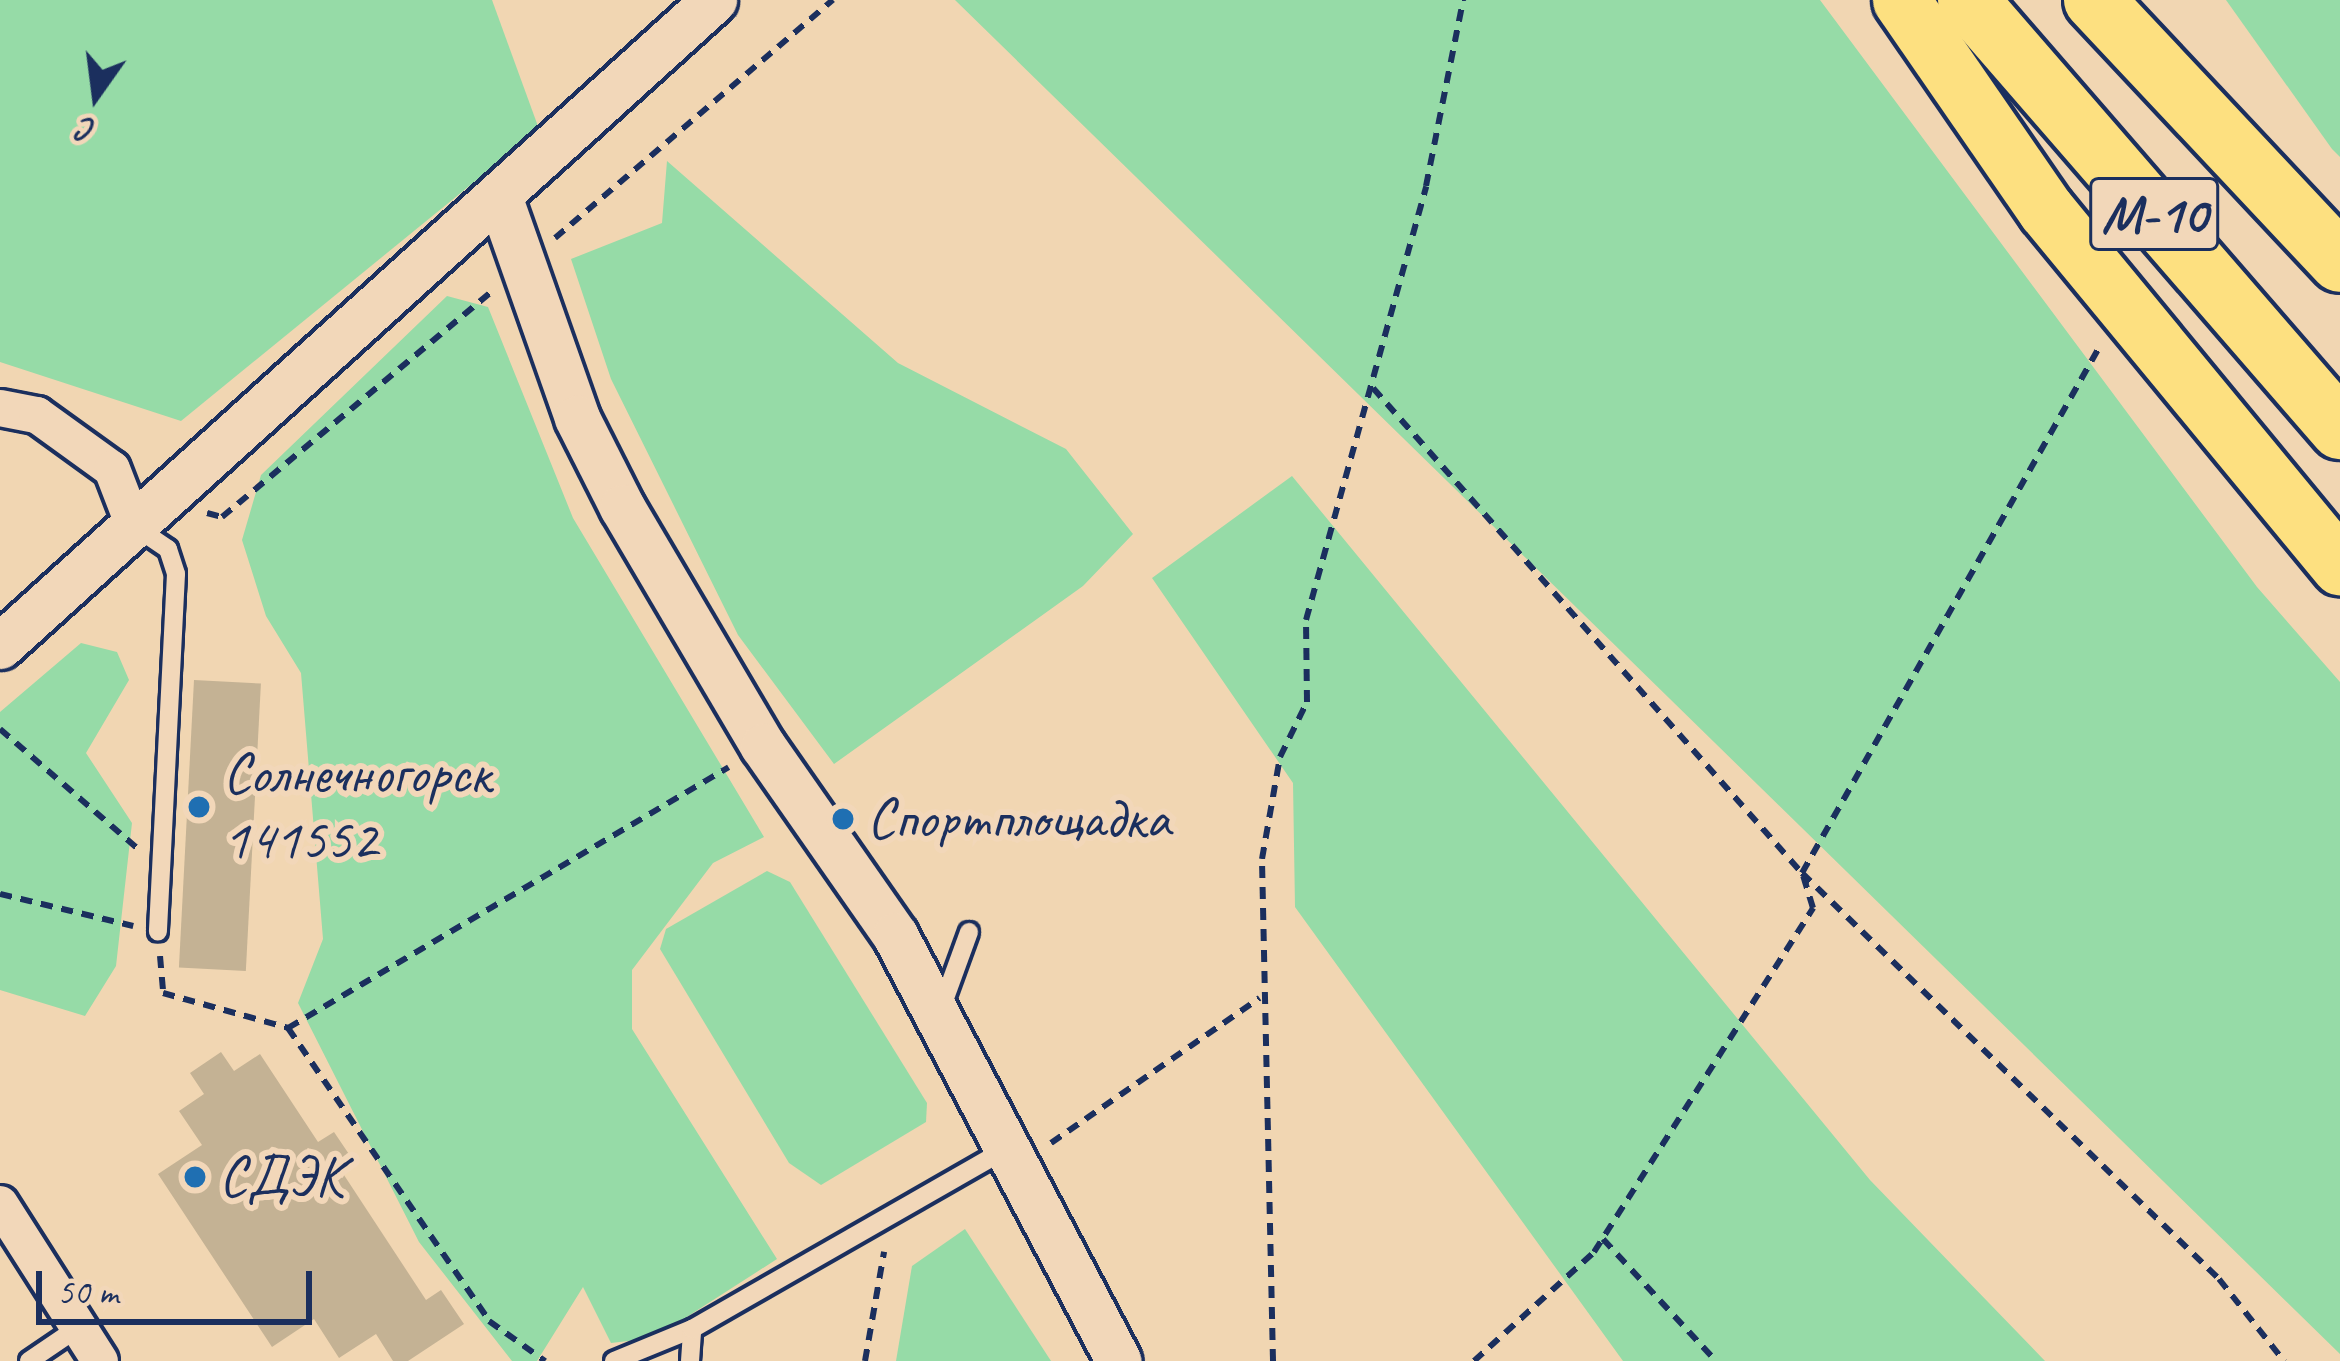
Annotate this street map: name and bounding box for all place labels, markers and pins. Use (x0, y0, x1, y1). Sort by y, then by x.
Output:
place label: Солнечногорск 141552 (223, 740, 491, 874)
place label: Спортплощадка (867, 785, 1170, 853)
marker: Солнечногорск 141552 (186, 794, 212, 820)
marker: Спортплощадка (830, 806, 856, 832)
place label: СДЭК (219, 1143, 344, 1211)
marker: СДЭК (182, 1164, 208, 1190)

